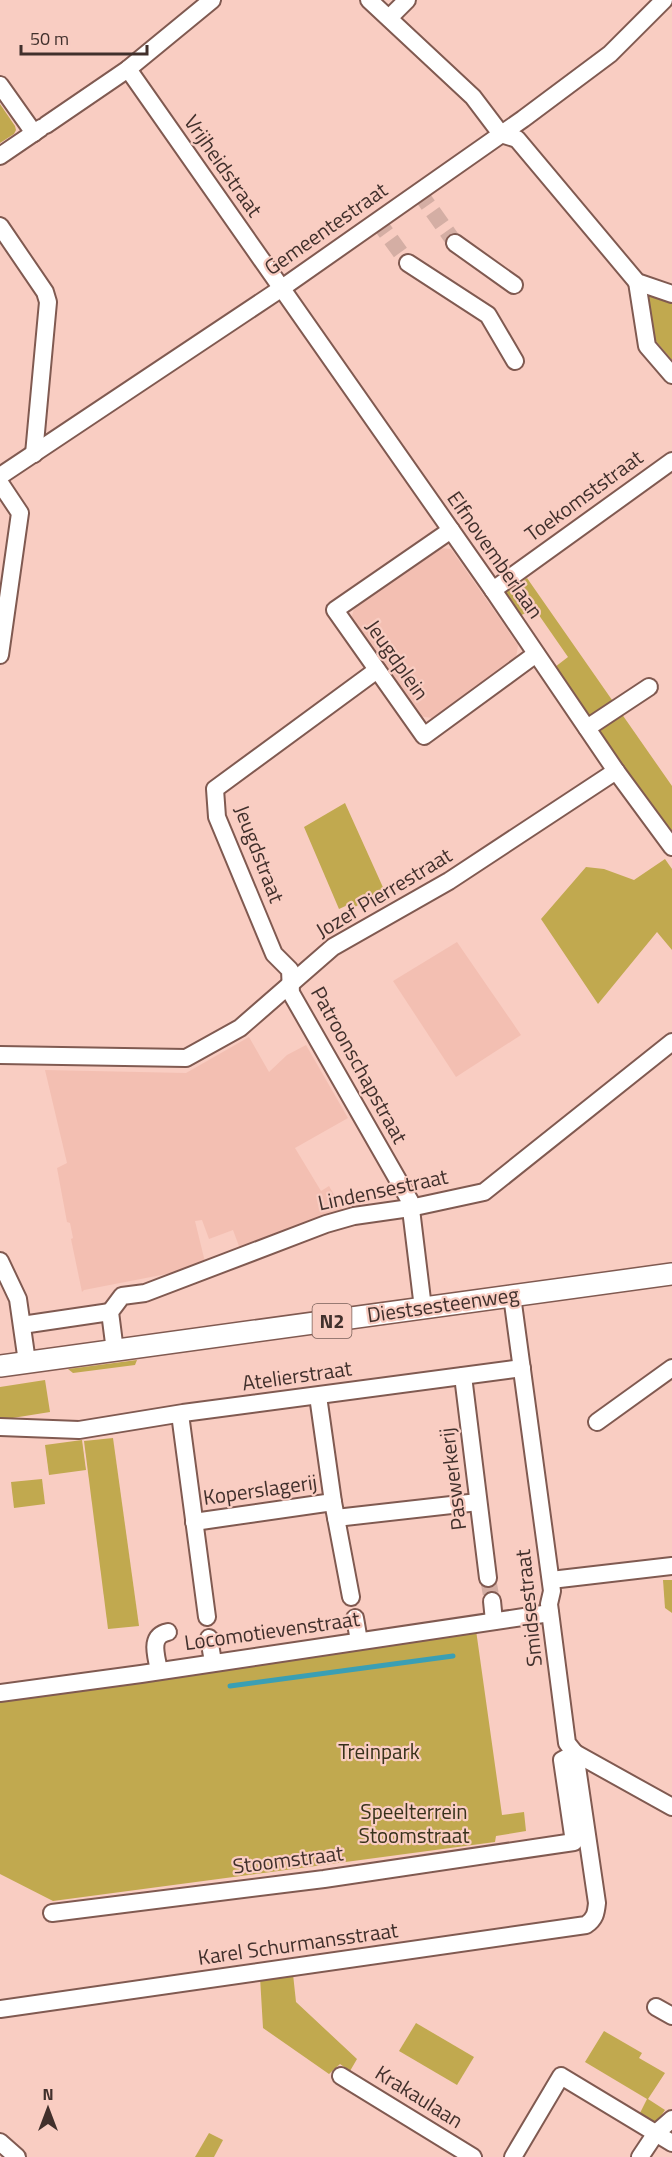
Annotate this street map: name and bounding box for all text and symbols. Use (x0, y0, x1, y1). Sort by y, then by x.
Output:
scale bar (21, 18, 147, 56)
text: 50 m (30, 25, 69, 52)
street label: Vrijheidstraat (177, 108, 271, 224)
street label: Gemeentestraat (257, 173, 394, 283)
street label: Toekomststraat (518, 441, 650, 549)
street label: Elfnovemberlaan (440, 484, 552, 625)
street label: Jeugdplein (358, 613, 437, 706)
street label: Jeugdstraat (227, 800, 293, 908)
street label: Jozef Pierrestraat (309, 838, 458, 946)
street label: Patroonschapstraat (303, 980, 417, 1149)
street label: Lindensestraat (315, 1160, 451, 1218)
street label: Diestsesteenweg (365, 1277, 521, 1331)
road number: N2 (312, 1304, 352, 1338)
street label: Atelierstraat (240, 1351, 354, 1399)
street label: Paswerkerij (430, 1426, 474, 1532)
street label: Koperslagerij (201, 1465, 319, 1513)
street label: Smidsestraat (506, 1547, 550, 1668)
street label: Locomotievenstraat (182, 1602, 362, 1658)
park label: Treinpark (338, 1735, 420, 1767)
park label: Speelterrein Stoomstraat (358, 1795, 470, 1851)
street label: Stoomstraat (231, 1836, 346, 1882)
street label: Karel Schurmansstraat (196, 1913, 401, 1973)
street label: Krakaulaan (369, 2056, 470, 2136)
north arrow (18, 2079, 78, 2139)
text: N (42, 2082, 54, 2106)

